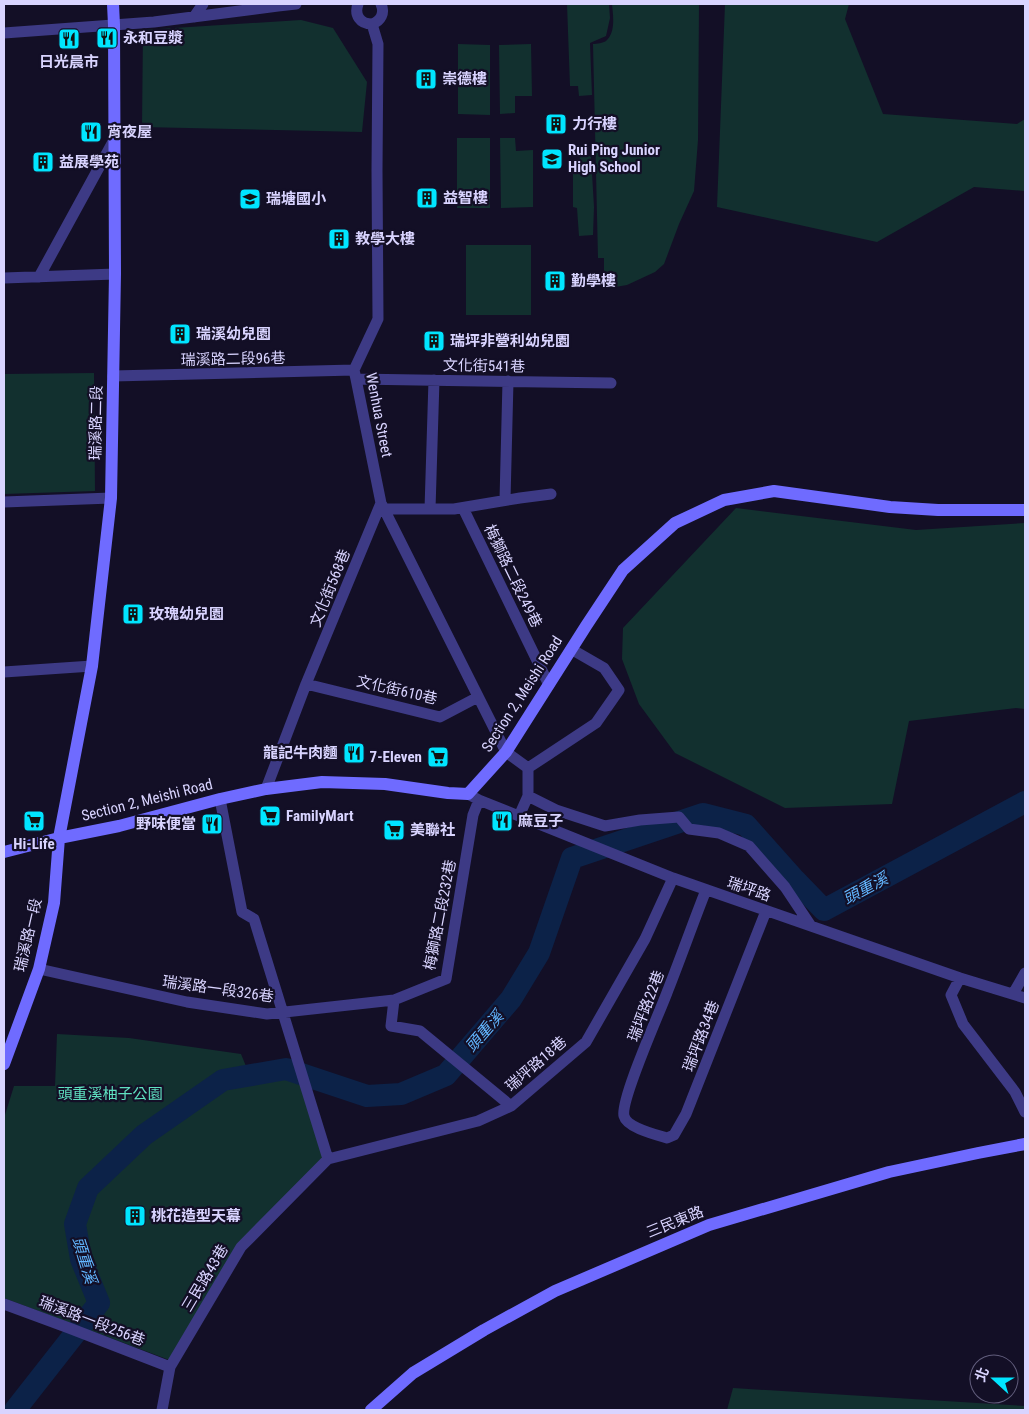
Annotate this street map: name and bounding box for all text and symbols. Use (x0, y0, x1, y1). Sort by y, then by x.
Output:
restaurant icon: 永和豆漿 (95, 26, 119, 50)
restaurant icon: 日光晨市 (57, 27, 81, 51)
place label: 永和豆漿 (123, 29, 183, 47)
place label: 日光晨市 (39, 53, 99, 71)
building icon: 崇德樓 (414, 67, 438, 91)
place label: 崇德樓 (442, 70, 487, 88)
building icon: 力行樓 (544, 112, 568, 136)
place label: 力行樓 (572, 115, 617, 133)
restaurant icon: 宵夜屋 (79, 120, 103, 144)
place label: 宵夜屋 (107, 123, 152, 141)
place label: Rui Ping Junior High School (568, 141, 660, 176)
school or university icon: Rui Ping Junior High School (540, 147, 564, 171)
building icon: 益展學苑 (31, 150, 55, 174)
place label: 益展學苑 (59, 153, 119, 171)
building icon: 益智樓 (415, 186, 439, 210)
school or university icon: 瑞塘國小 (238, 187, 262, 211)
place label: 益智樓 (443, 189, 488, 207)
place label: 瑞塘國小 (266, 190, 327, 208)
building icon: 教學大樓 (327, 227, 351, 251)
place label: 教學大樓 (355, 230, 415, 248)
building icon: 勤學樓 (543, 269, 567, 293)
place label: 勤學樓 (571, 272, 616, 290)
building icon: 瑞溪幼兒園 (168, 322, 192, 346)
place label: 瑞溪幼兒園 (196, 325, 271, 343)
building icon: 瑞坪非營利幼兒園 (422, 329, 446, 353)
place label: 瑞坪非營利幼兒園 (450, 332, 570, 350)
street label: 瑞溪路二段96巷 (180, 349, 286, 369)
street label: 文化街541巷 (443, 356, 525, 376)
street label: Wenhua Street (362, 371, 396, 459)
street label: 瑞溪路二段 (86, 385, 106, 461)
street label: 梅獅路二段249巷 (480, 522, 546, 630)
street label: 文化街568巷 (306, 547, 354, 629)
building icon: 玫瑰幼兒園 (121, 602, 145, 626)
place label: 玫瑰幼兒園 (149, 605, 224, 623)
street label: Section 2, Meishi Road (478, 633, 566, 755)
street label: 文化街610巷 (355, 672, 439, 708)
restaurant icon: 龍記牛肉麵 (342, 741, 366, 765)
place label: 龍記牛肉麵 (263, 744, 338, 762)
supermarket icon: 7-Eleven (426, 745, 450, 769)
place label: 7-Eleven (370, 748, 422, 766)
street label: Section 2, Meishi Road (80, 775, 214, 825)
supermarket icon: FamilyMart (258, 804, 282, 828)
place label: FamilyMart (286, 807, 354, 825)
supermarket icon: Hi-Life (22, 809, 46, 833)
restaurant icon: 麻豆子 (490, 809, 514, 833)
restaurant icon: 野味便當 (200, 812, 224, 836)
place label: 麻豆子 (518, 812, 563, 830)
place label: 野味便當 (136, 815, 196, 833)
supermarket icon: 美聯社 (382, 818, 406, 842)
place label: 美聯社 (410, 821, 455, 839)
place label: Hi-Life (13, 835, 55, 853)
street label: 梅獅路二段232巷 (420, 858, 460, 972)
water label: 頭重溪 (840, 868, 893, 908)
street label: 瑞坪路 (725, 873, 773, 905)
street label: 瑞溪路一段 (11, 896, 45, 974)
street label: 瑞坪路22巷 (624, 968, 668, 1044)
street label: 瑞溪路一段326巷 (161, 972, 275, 1006)
street label: 瑞坪路34巷 (679, 998, 723, 1074)
water label: 頭重溪 (461, 1005, 509, 1056)
street label: 瑞坪路18巷 (502, 1033, 570, 1095)
park label: 頭重溪柚子公園 (57, 1085, 163, 1103)
street label: 三民東路 (644, 1202, 706, 1242)
building icon: 桃花造型天幕 (123, 1204, 147, 1228)
place label: 桃花造型天幕 (151, 1207, 241, 1225)
water label: 頭重溪 (68, 1234, 101, 1288)
street label: 三民路43巷 (178, 1241, 232, 1315)
street label: 瑞溪路一段256巷 (36, 1292, 148, 1350)
north arrow (969, 1354, 1019, 1404)
text: 北 (972, 1365, 992, 1384)

